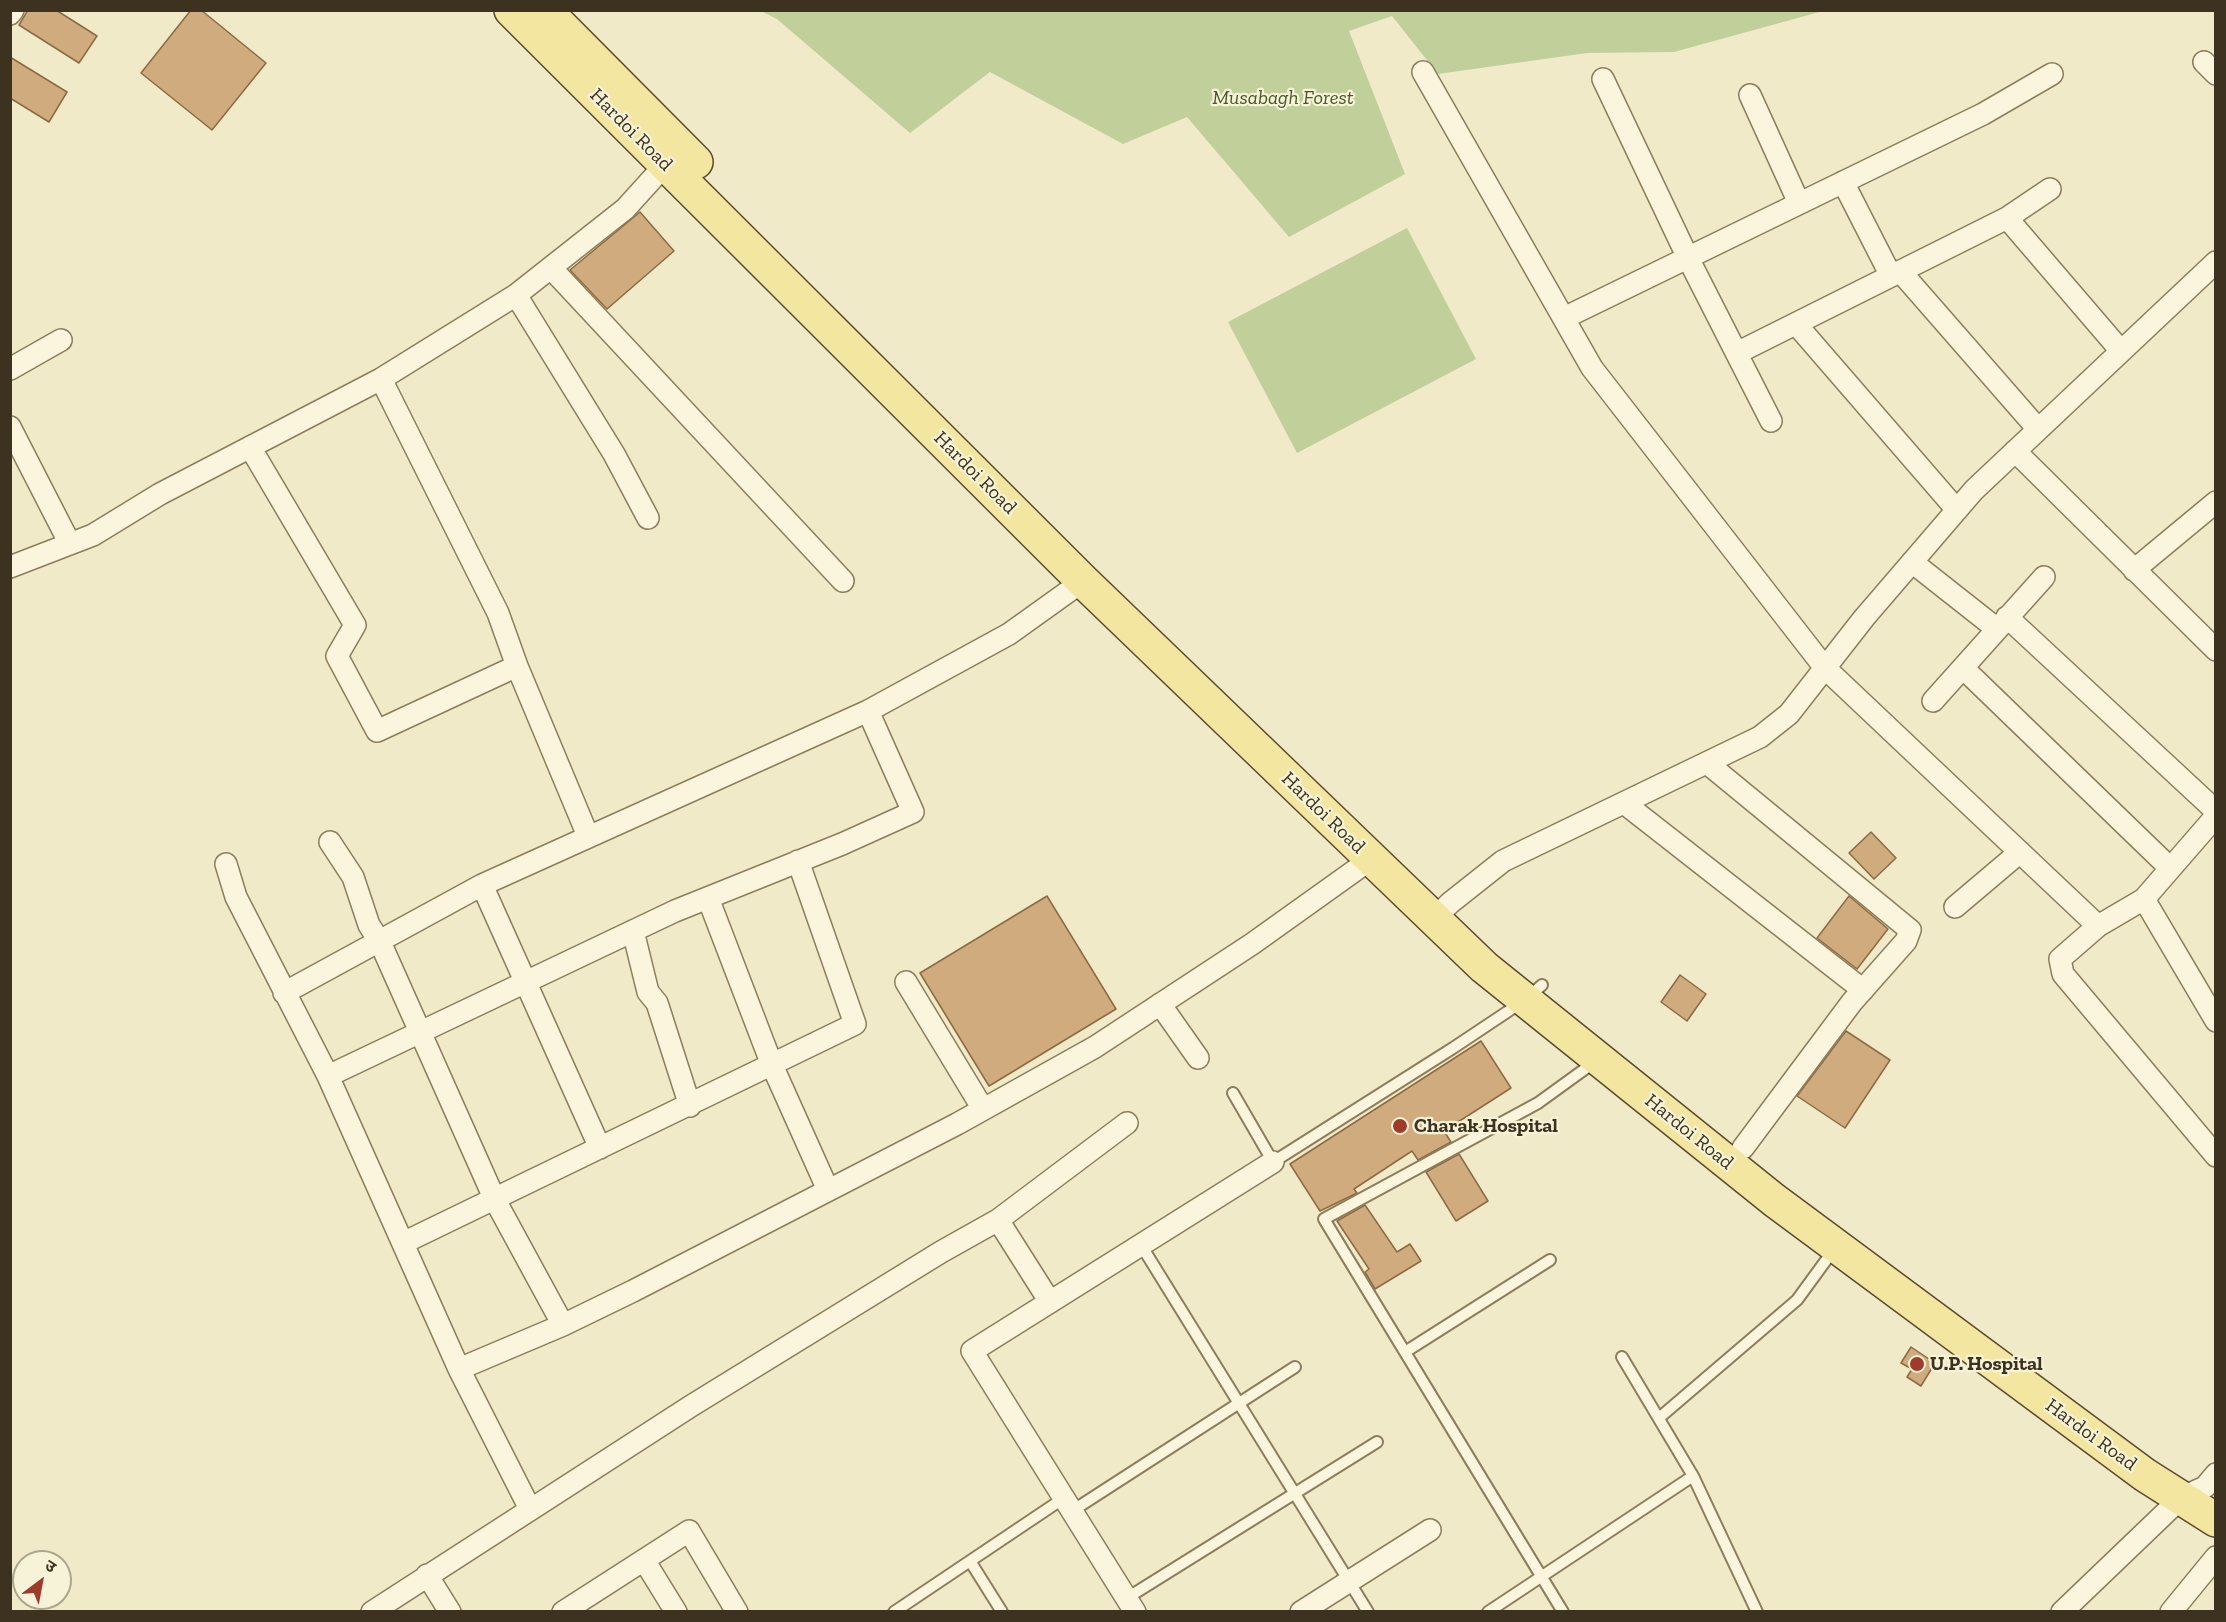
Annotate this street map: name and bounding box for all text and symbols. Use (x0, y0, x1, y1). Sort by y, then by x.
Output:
street label: Hardoi Road (585, 84, 677, 176)
park label: Musabagh Forest (1212, 86, 1354, 110)
street label: Hardoi Road (929, 427, 1021, 519)
street label: Hardoi Road (1276, 767, 1370, 859)
street label: Hardoi Road (1640, 1089, 1738, 1175)
place label: Charak Hospital (1414, 1114, 1558, 1138)
marker: Charak Hospital (1391, 1117, 1409, 1135)
place label: U.P. Hospital (1930, 1352, 2043, 1376)
marker: U.P. Hospital (1908, 1355, 1926, 1373)
street label: Hardoi Road (2041, 1394, 2141, 1476)
north arrow (12, 1550, 72, 1610)
text: उ (42, 1555, 60, 1577)

